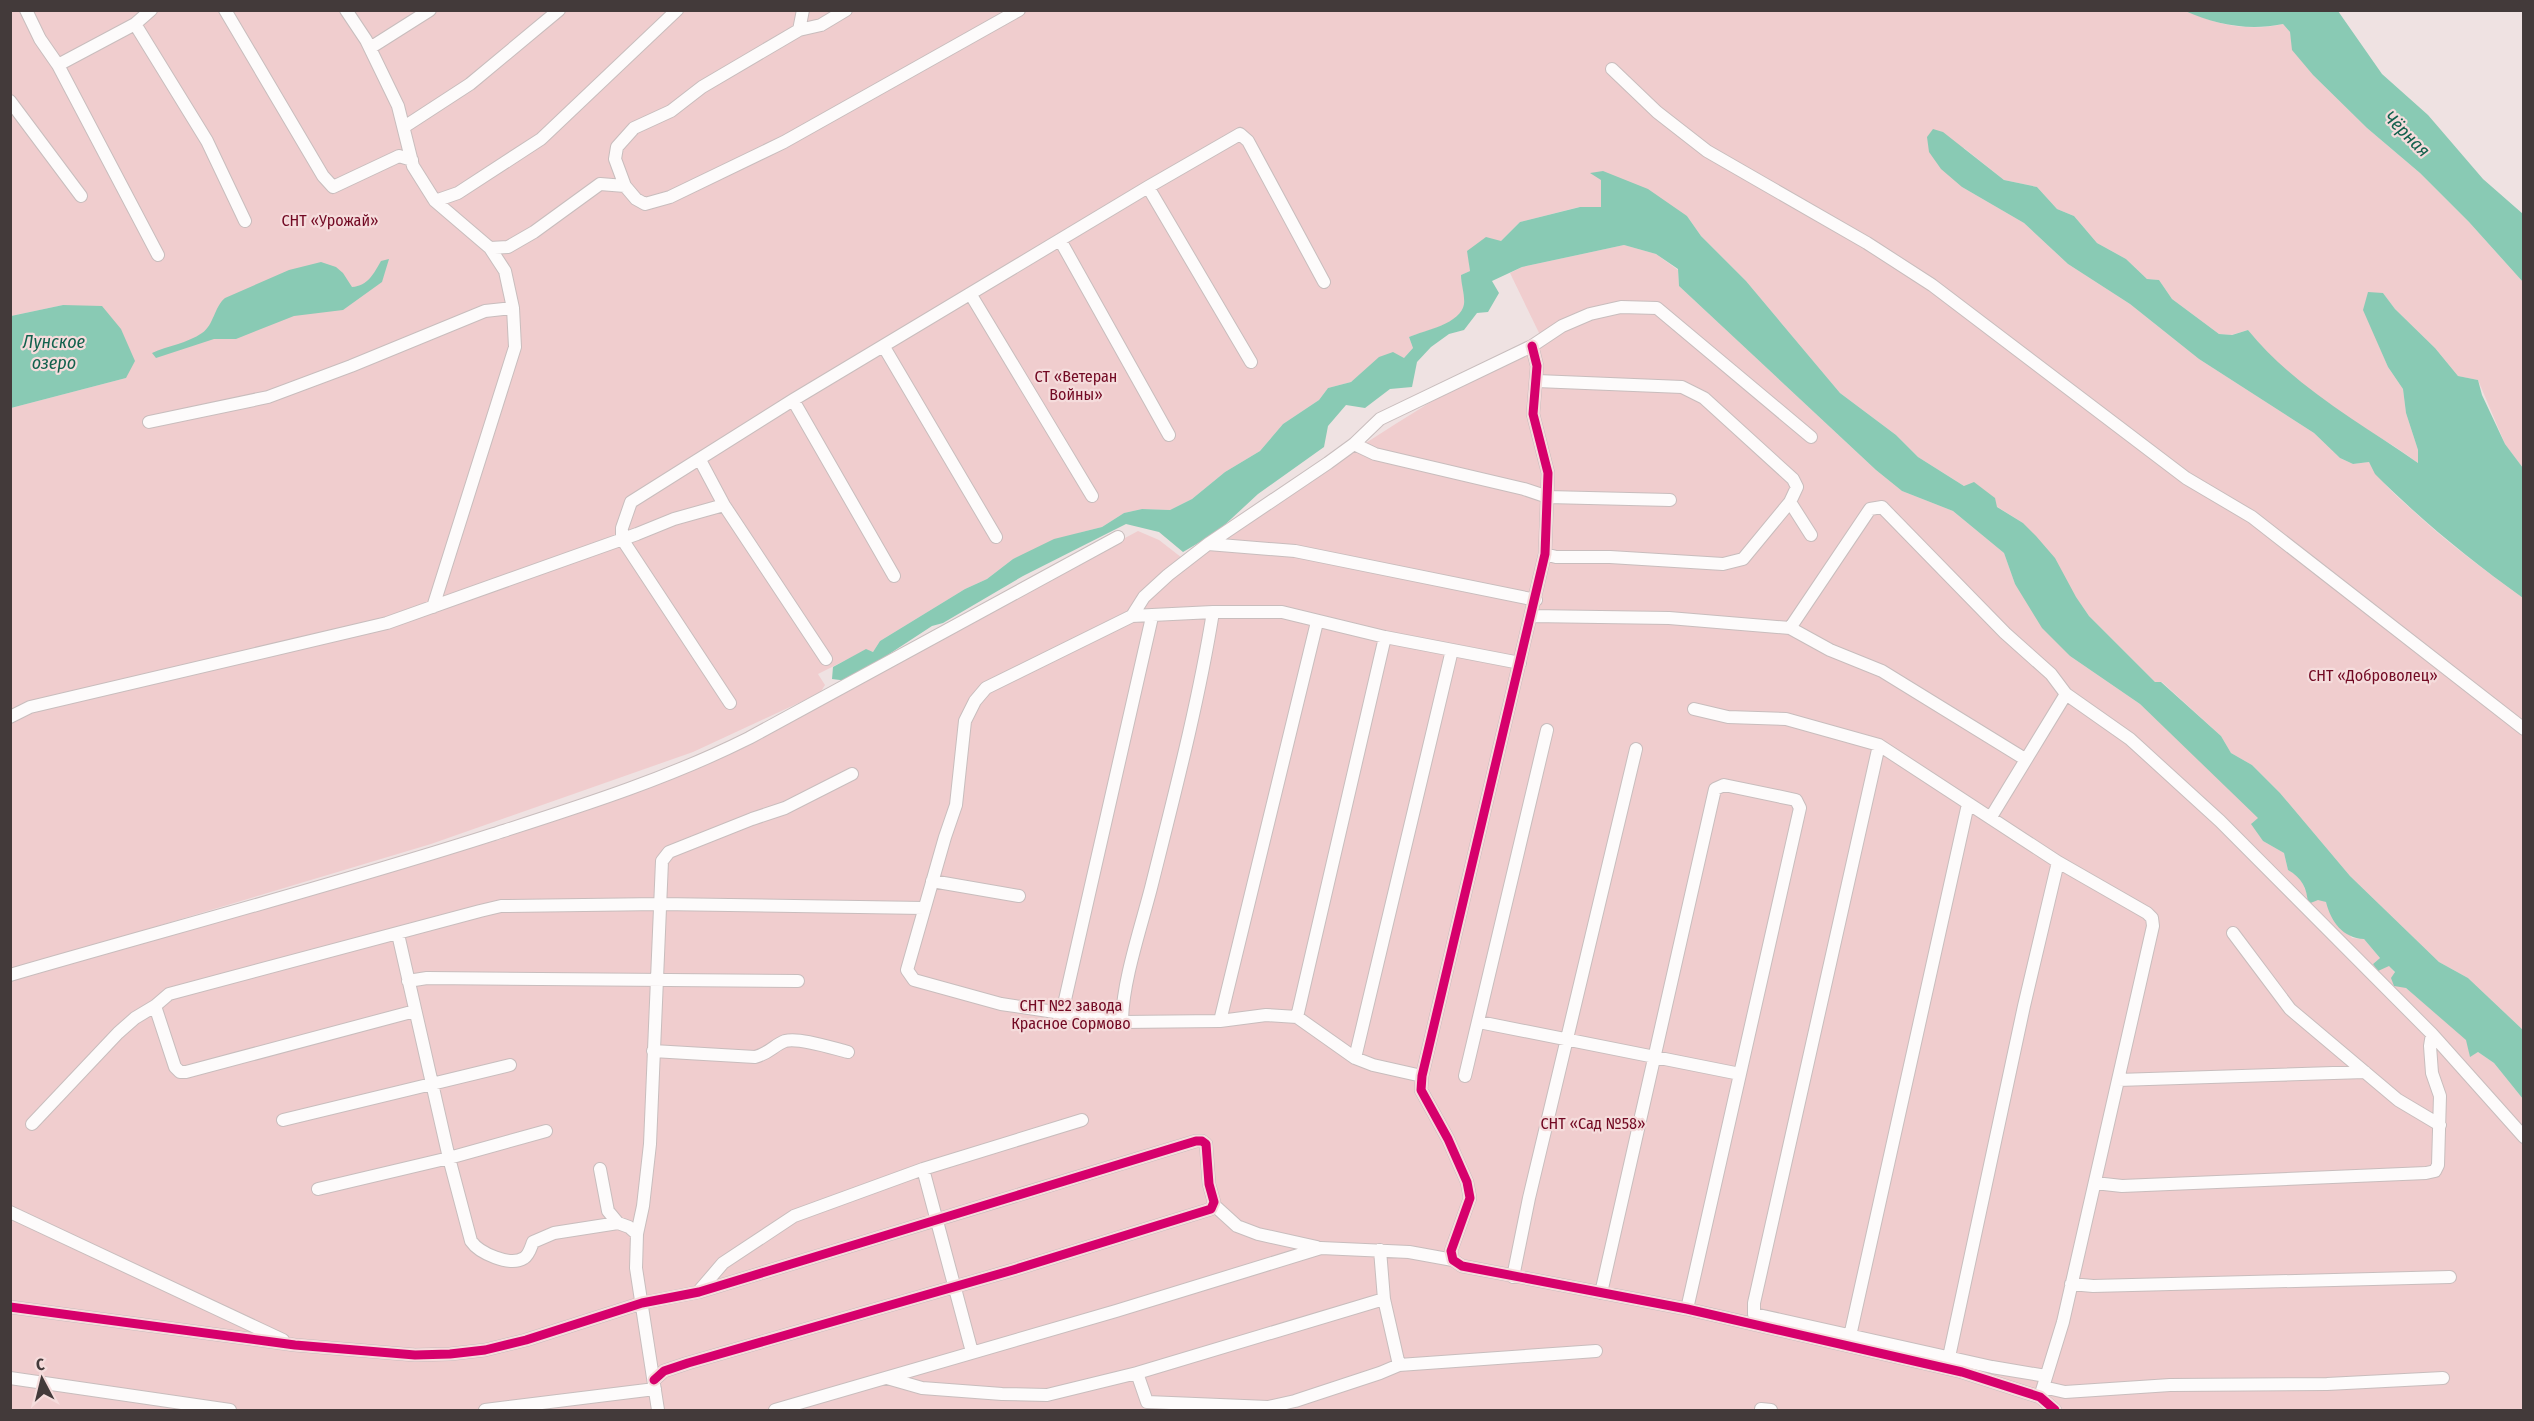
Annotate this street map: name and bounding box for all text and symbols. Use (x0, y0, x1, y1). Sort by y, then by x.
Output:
water label: Чёрная (2380, 107, 2435, 162)
park label: СНТ «Урожай» (281, 211, 379, 230)
water label: Лунское озеро (22, 331, 86, 374)
park label: СТ «Ветеран Войны» (1035, 367, 1117, 404)
park label: СНТ «Доброволец» (2308, 666, 2438, 685)
park label: СНТ №2 завода Красное Сормово (1011, 996, 1131, 1033)
park label: СНТ «Сад №58» (1540, 1114, 1646, 1133)
north arrow (12, 1349, 72, 1409)
text: С (35, 1355, 46, 1375)

